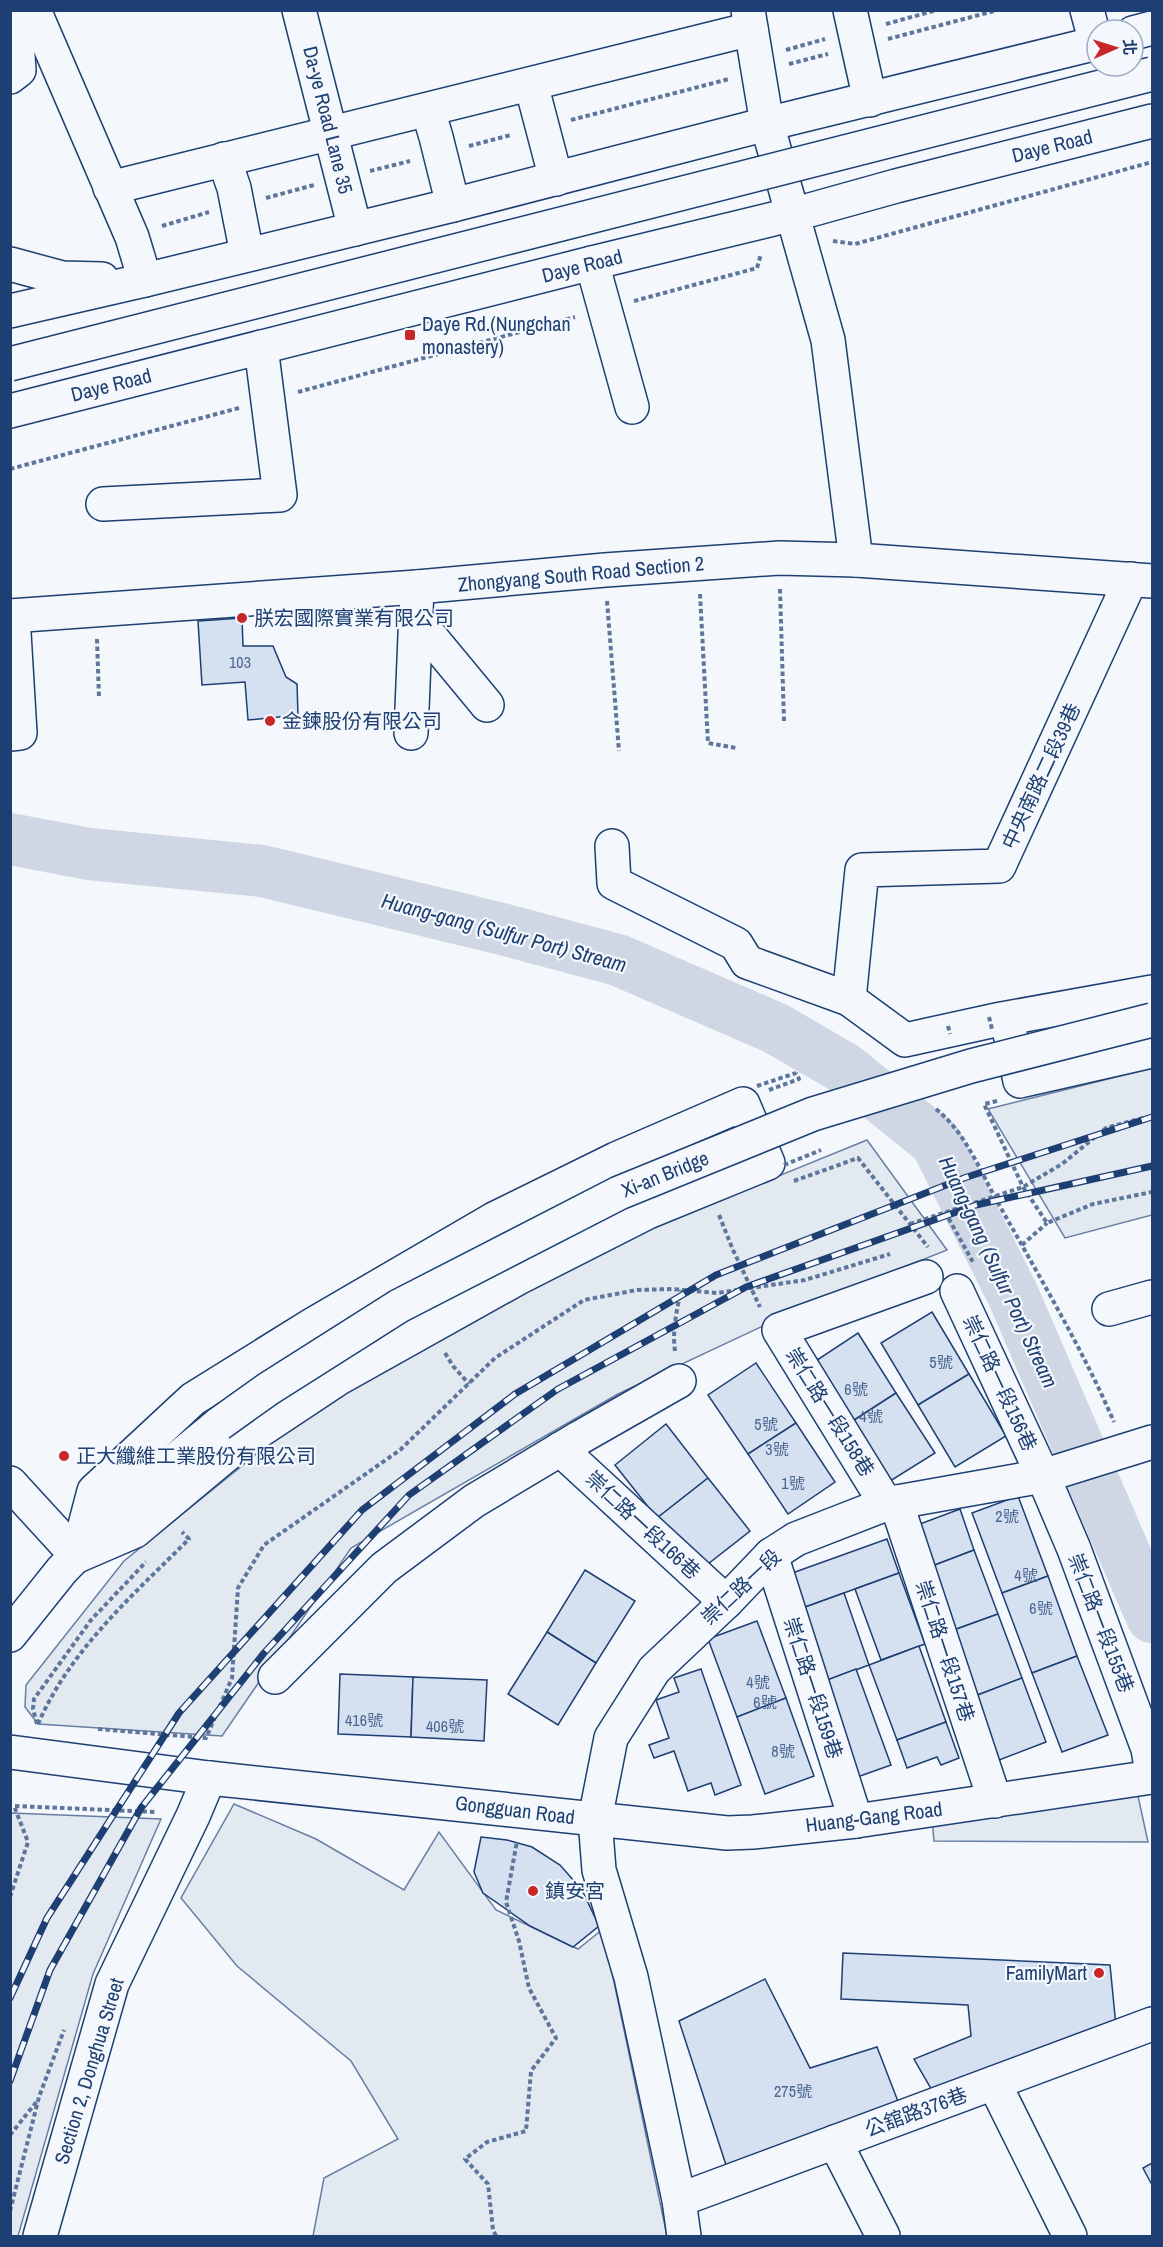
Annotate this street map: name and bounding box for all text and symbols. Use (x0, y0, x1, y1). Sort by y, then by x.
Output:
north arrow (1085, 18, 1145, 78)
text: 北 (1119, 39, 1141, 56)
street label: Da-ye Road Lane 35 (297, 43, 360, 197)
street label: Daye Road (1009, 122, 1095, 169)
street label: Daye Road (539, 242, 625, 289)
place label: Daye Rd.(Nungchan monastery) (422, 310, 571, 360)
marker: Daye Rd.(Nungchan monastery) (403, 328, 417, 342)
street label: Daye Road (68, 361, 154, 408)
street label: Zhongyang South Road Section 2 (457, 549, 705, 598)
place label: 朕宏國際實業有限公司 (254, 604, 454, 631)
marker: 朕宏國際實業有限公司 (235, 611, 249, 625)
house number: 103 (229, 651, 251, 673)
street label: 中央南路二段39巷 (995, 698, 1086, 853)
place label: 金鍊股份有限公司 (282, 707, 442, 734)
marker: 金鍊股份有限公司 (263, 714, 277, 728)
water label: Huang-gang (Sulfur Port) Stream (378, 886, 630, 979)
street label: Xi-an Bridge (617, 1144, 713, 1203)
water label: Huang-gang (Sulfur Port) Stream (932, 1151, 1065, 1392)
street label: 崇仁路一段156巷 (957, 1310, 1044, 1455)
street label: 崇仁路一段158巷 (780, 1342, 881, 1481)
house number: 5號 (929, 1351, 953, 1373)
house number: 6號 (844, 1378, 868, 1400)
house number: 4號 (859, 1405, 883, 1427)
house number: 5號 (754, 1413, 778, 1435)
house number: 3號 (765, 1438, 789, 1460)
place label: 正大纖維工業股份有限公司 (76, 1442, 316, 1469)
marker: 正大纖維工業股份有限公司 (57, 1449, 71, 1463)
street label: 崇仁路一段166巷 (580, 1465, 706, 1585)
house number: 1號 (781, 1472, 805, 1494)
house number: 2號 (995, 1505, 1019, 1527)
street label: 崇仁路一段 (695, 1543, 786, 1631)
street label: 崇仁路一段155巷 (1062, 1549, 1140, 1696)
house number: 4號 (1014, 1564, 1038, 1586)
street label: 崇仁路一段157巷 (910, 1577, 981, 1725)
house number: 6號 (1029, 1597, 1053, 1619)
street label: 崇仁路一段159巷 (778, 1614, 849, 1762)
house number: 4號 (746, 1671, 770, 1693)
house number: 6號 (753, 1691, 777, 1713)
house number: 416號 (345, 1709, 383, 1731)
house number: 406號 (426, 1715, 464, 1737)
house number: 8號 (771, 1740, 795, 1762)
street label: Gongguan Road (454, 1789, 576, 1830)
street label: Huang-Gang Road (804, 1795, 944, 1838)
place label: 鎮安宮 (545, 1877, 605, 1904)
marker: 鎮安宮 (526, 1884, 540, 1898)
place label: FamilyMart (1006, 1959, 1087, 1986)
marker: FamilyMart (1092, 1966, 1106, 1980)
street label: Section 2, Donghua Street (47, 1974, 130, 2167)
house number: 275號 (774, 2080, 812, 2102)
street label: 公舘路376巷 (861, 2080, 971, 2143)

